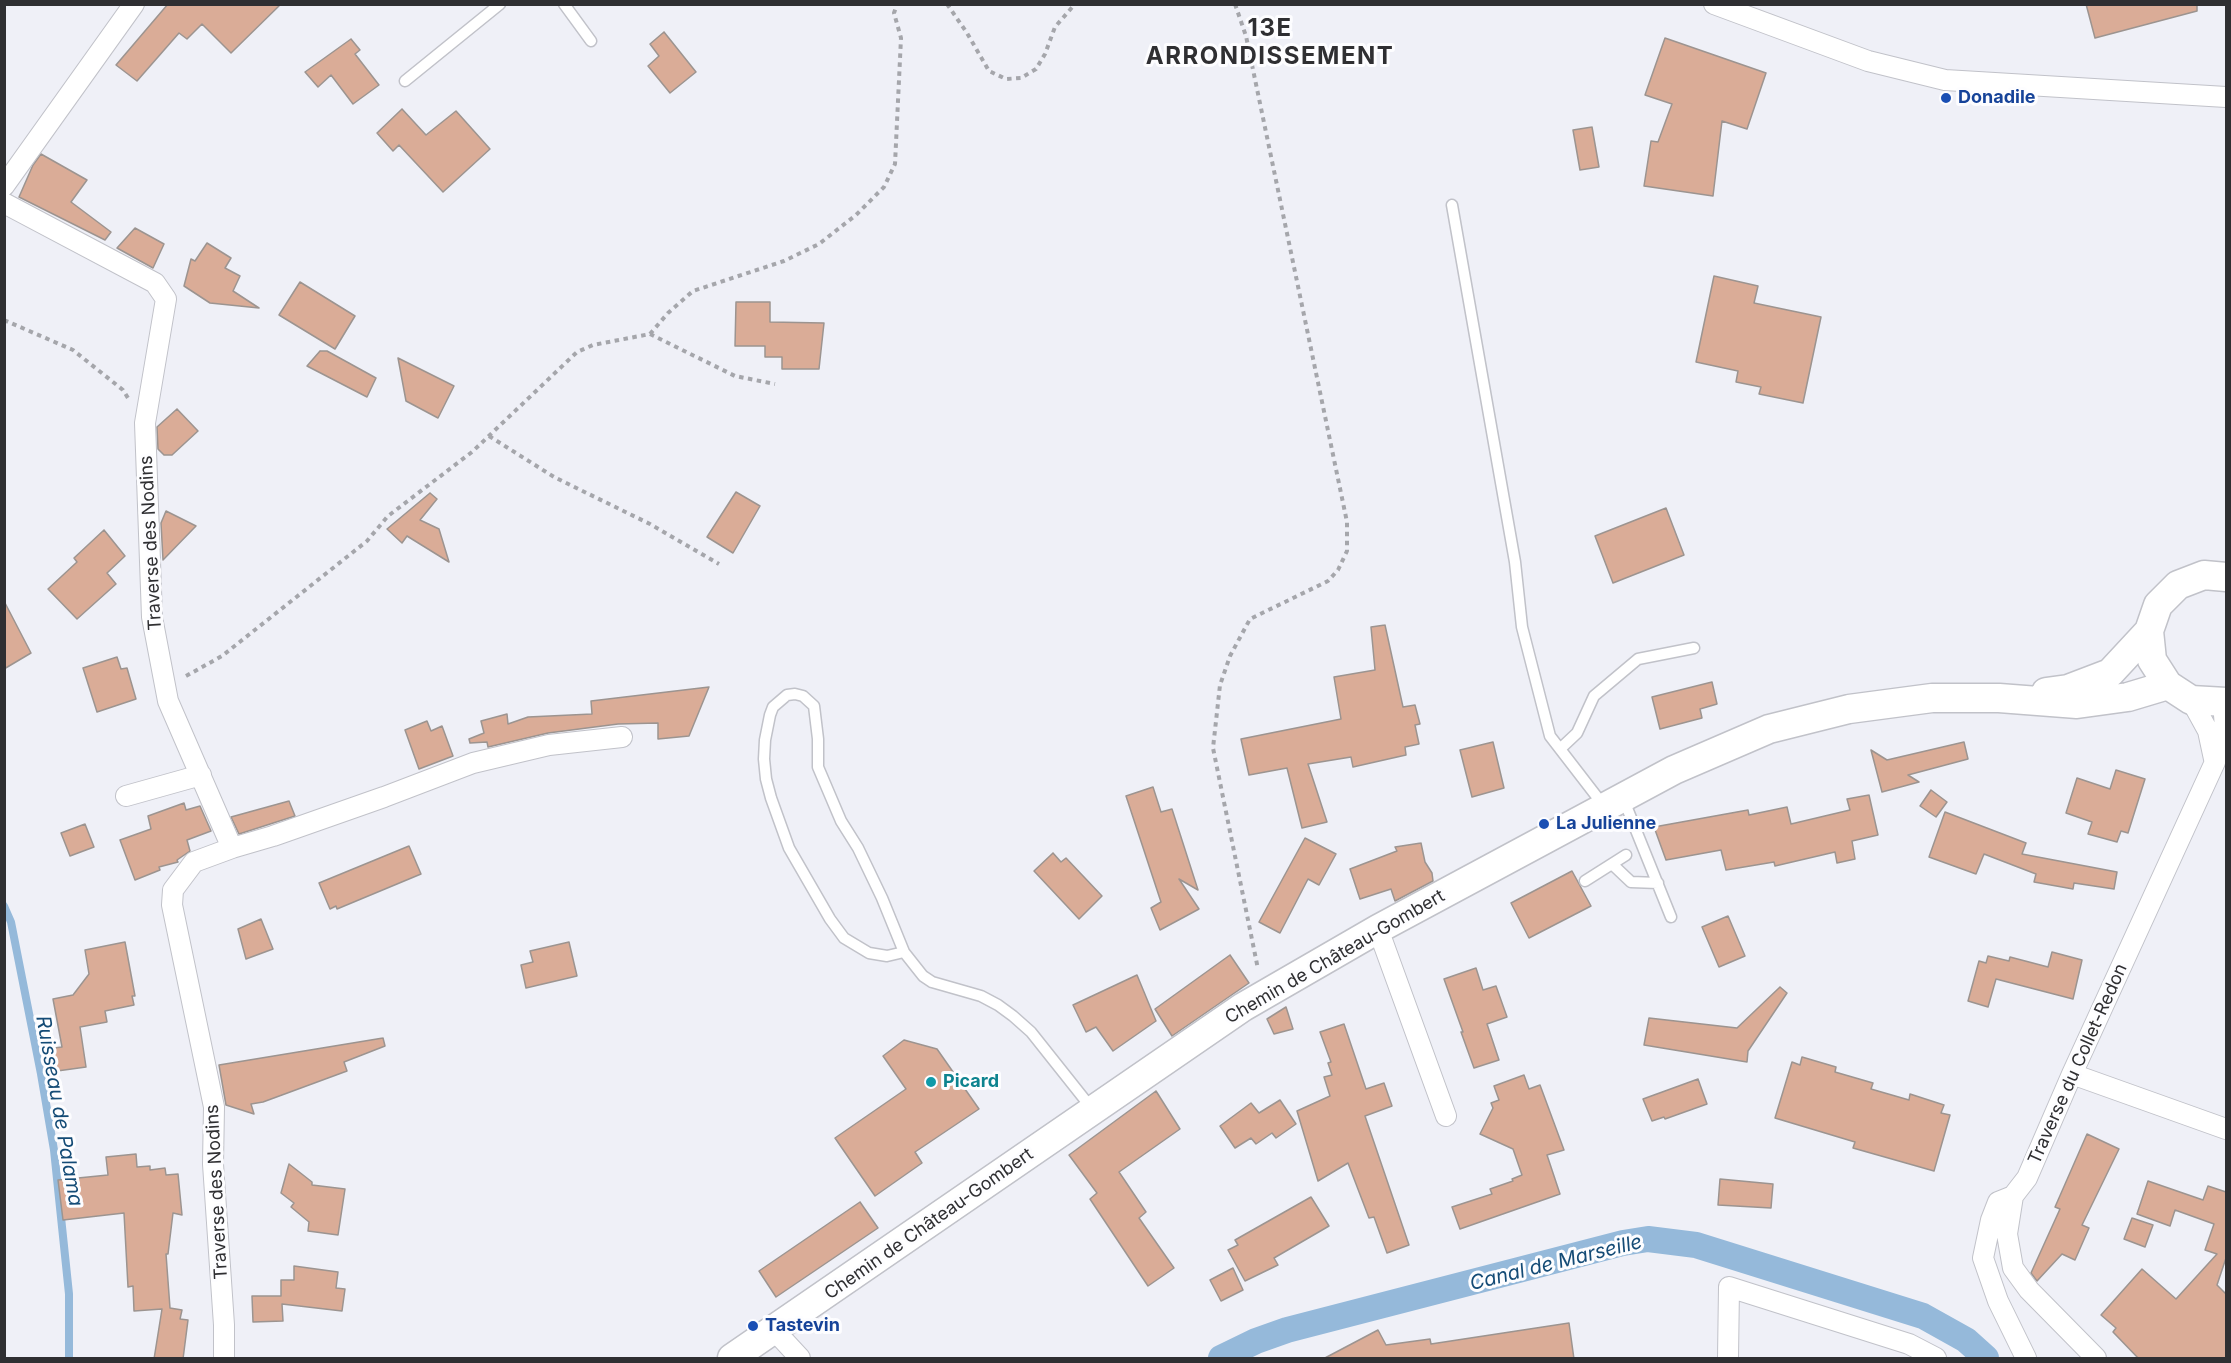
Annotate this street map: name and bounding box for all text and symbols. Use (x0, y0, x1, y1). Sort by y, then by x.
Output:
district label: 13E ARRONDISSEMENT (1146, 15, 1394, 71)
place label: Donadile (1958, 87, 2036, 109)
marker: Donadile (1939, 91, 1953, 105)
street label: Traverse des Nodins (136, 455, 166, 631)
place label: La Julienne (1556, 813, 1656, 835)
marker: La Julienne (1537, 817, 1551, 831)
street label: Chemin de Château-Gombert (1221, 885, 1449, 1029)
street label: Traverse du Collet-Redon (2024, 960, 2132, 1168)
water label: Ruisseau de Palama (30, 1014, 88, 1208)
place label: Picard (943, 1071, 999, 1093)
marker: Picard (924, 1075, 938, 1089)
street label: Traverse des Nodins (202, 1104, 232, 1280)
street label: Chemin de Château-Gombert (821, 1144, 1037, 1304)
water label: Canal de Marseille (1467, 1230, 1645, 1296)
place label: Tastevin (765, 1315, 840, 1337)
marker: Tastevin (746, 1319, 760, 1333)

